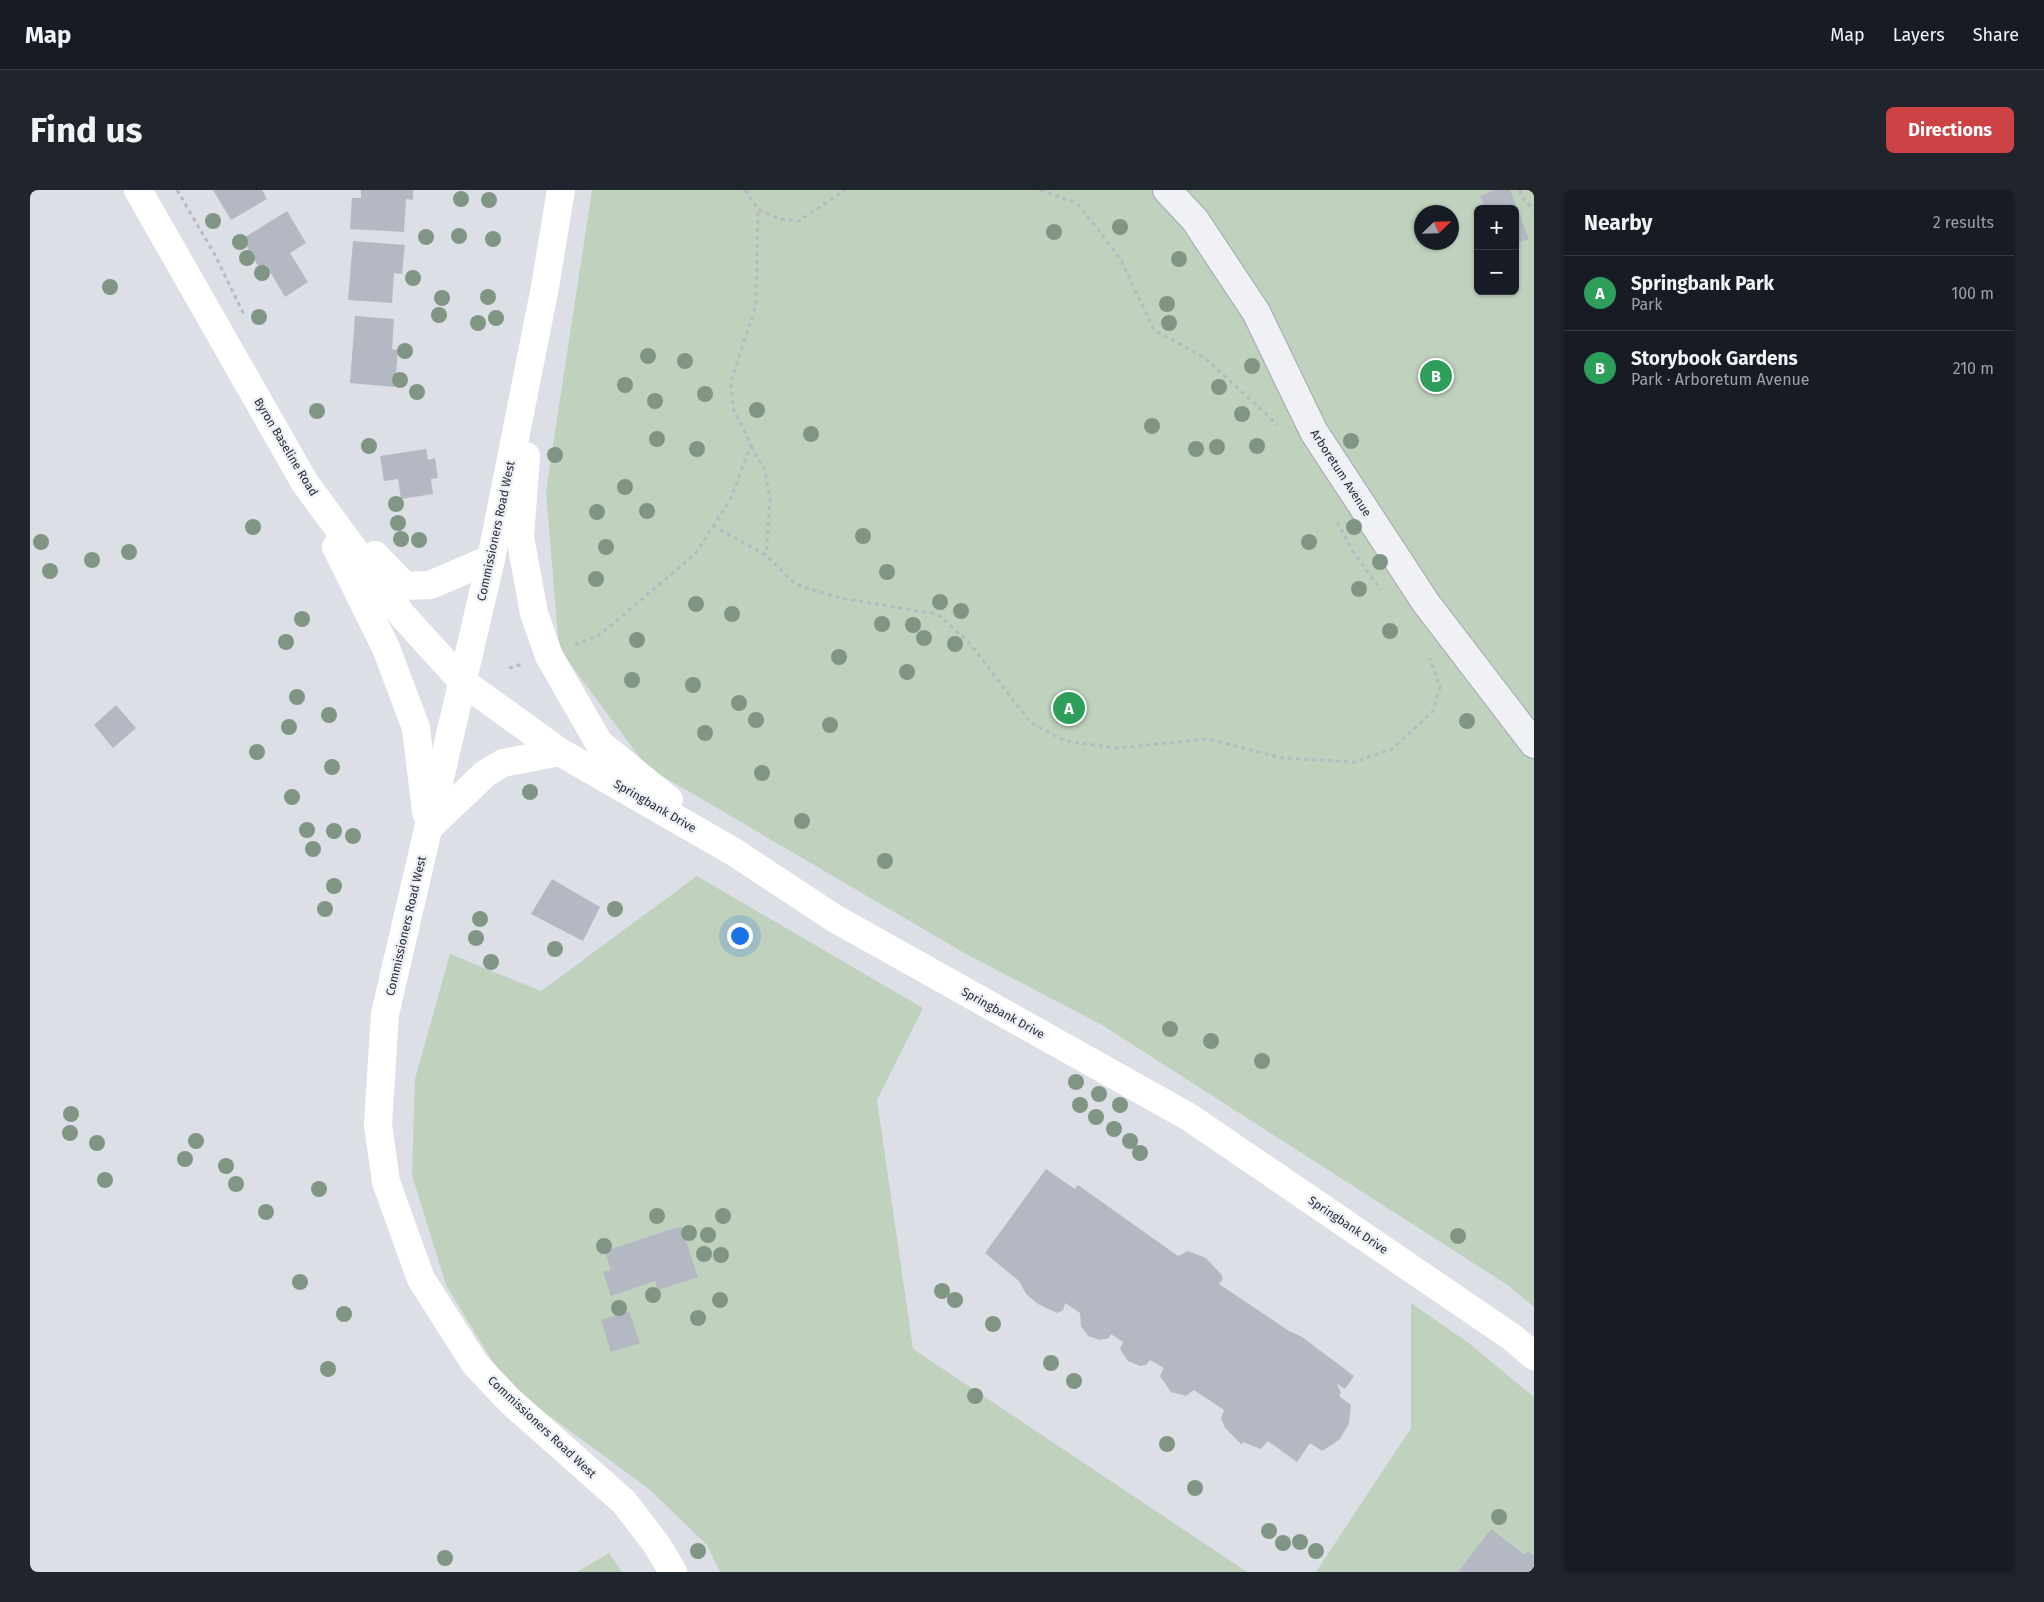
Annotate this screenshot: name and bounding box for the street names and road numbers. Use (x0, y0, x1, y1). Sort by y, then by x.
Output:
street label: Byron Baseline Road (251, 395, 321, 499)
street label: Arboretum Avenue (1308, 427, 1374, 519)
street label: Commissioners Road West (474, 459, 518, 602)
street label: Springbank Drive (611, 777, 699, 835)
street label: Commissioners Road West (383, 854, 429, 997)
street label: Springbank Drive (959, 984, 1047, 1042)
street label: Springbank Drive (1306, 1193, 1390, 1257)
street label: Commissioners Road West (485, 1373, 599, 1481)

